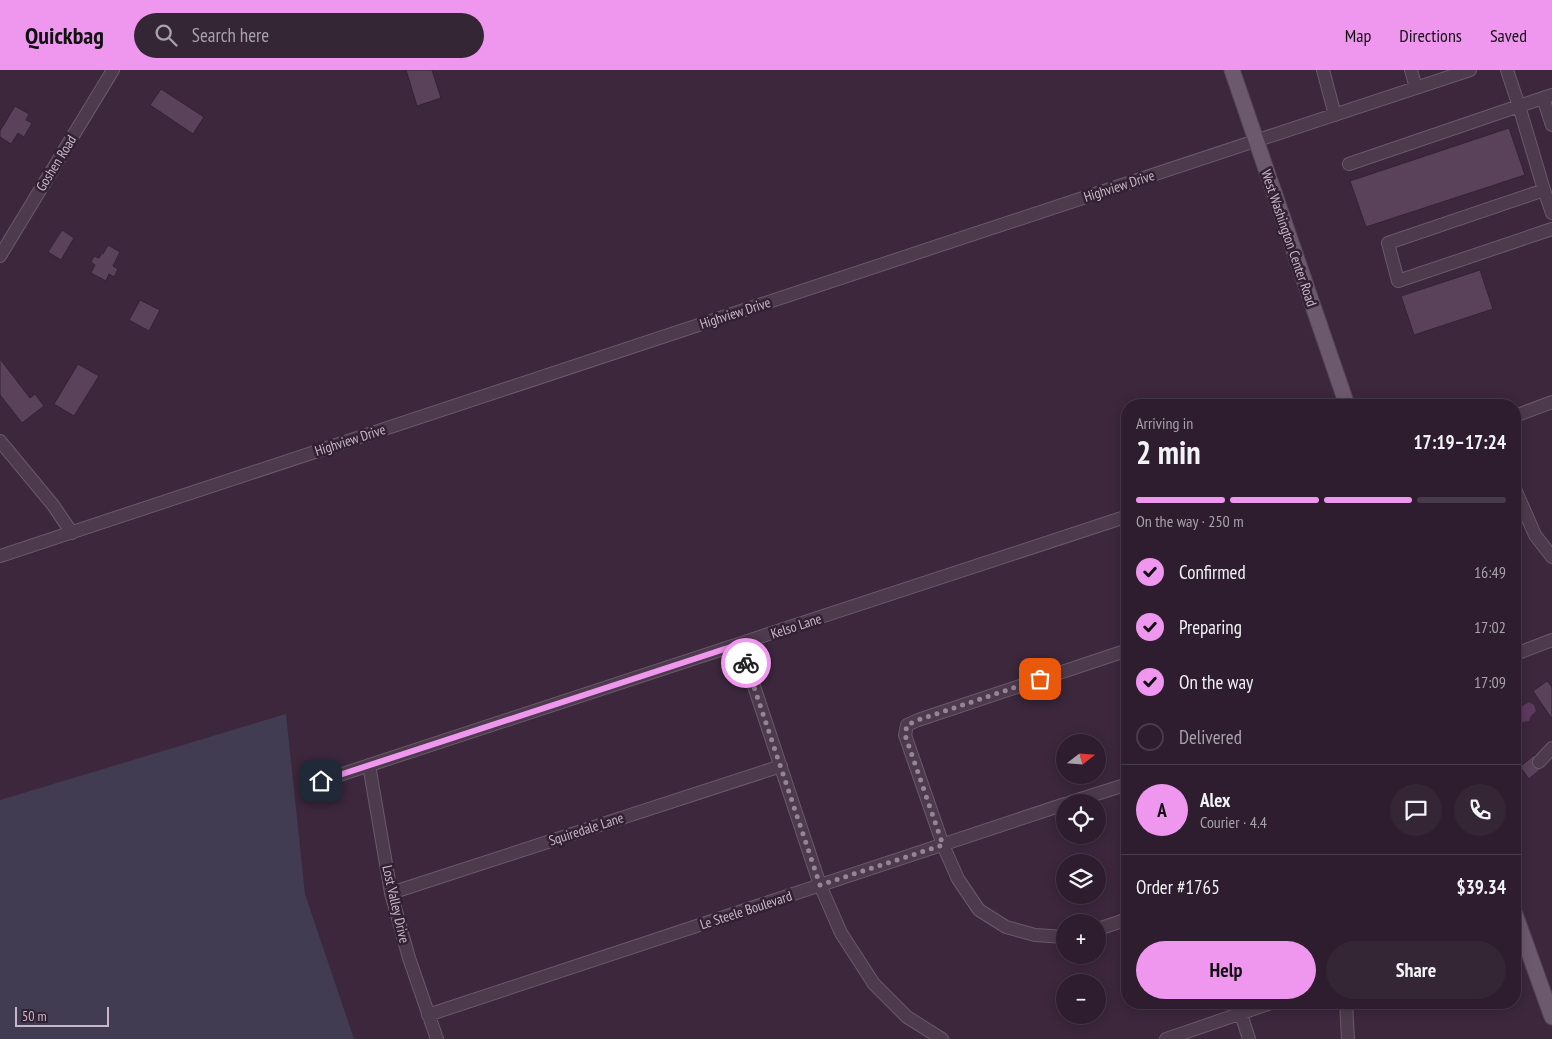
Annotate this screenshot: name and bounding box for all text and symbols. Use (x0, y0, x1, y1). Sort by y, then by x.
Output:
search box (134, 13, 484, 58)
text: Quickbag (25, 20, 104, 51)
icon: search (152, 21, 180, 49)
text: Search here (192, 23, 269, 47)
text: Map (1345, 24, 1371, 47)
text: Directions (1399, 24, 1462, 47)
text: Saved (1490, 24, 1527, 47)
street label: Goshen Road (32, 132, 80, 194)
street label: Highview Drive (1081, 166, 1157, 206)
street label: West Washington Center Road (1257, 167, 1321, 309)
street label: Highview Drive (697, 293, 773, 333)
text: Arriving in (1136, 413, 1193, 433)
street label: Highview Drive (312, 420, 388, 460)
text: 17:19–17:24 (1413, 430, 1506, 454)
text: 2 min (1136, 431, 1201, 473)
text: On the way · 250 m (1136, 511, 1244, 531)
icon: check (1136, 558, 1164, 586)
text: Confirmed (1179, 560, 1246, 584)
text: 16:49 (1474, 562, 1506, 582)
street label: Kelso Lane (768, 609, 824, 643)
icon: check (1136, 613, 1164, 641)
text: Preparing (1179, 615, 1242, 639)
text: 17:02 (1474, 617, 1506, 637)
courier (721, 638, 771, 688)
icon: bike (732, 649, 760, 677)
pin (1019, 658, 1061, 700)
icon: bag (1026, 665, 1054, 693)
icon: check (1136, 668, 1164, 696)
text: On the way (1179, 670, 1253, 694)
text: 17:09 (1474, 672, 1506, 692)
text: Delivered (1179, 725, 1242, 749)
north arrow (1056, 734, 1106, 784)
map controls (1056, 734, 1106, 1024)
pin (300, 760, 342, 802)
icon: home (307, 767, 335, 795)
button: chat (1390, 784, 1442, 836)
button: phone (1454, 784, 1506, 836)
text: Alex (1200, 788, 1230, 812)
button: locate (1056, 794, 1106, 844)
text: A (1157, 798, 1167, 822)
street label: Squiredale Lane (546, 808, 626, 850)
text: Courier · 4.4 (1200, 812, 1267, 832)
button: layers (1056, 854, 1106, 904)
street label: Lost Valley Drive (378, 863, 414, 945)
text: Order #1765 (1136, 875, 1220, 899)
text: $39.34 (1457, 875, 1506, 899)
street label: Le Steele Boulevard (698, 887, 794, 933)
button: + (1056, 914, 1106, 964)
button: Help (1136, 941, 1316, 999)
button: Share (1326, 941, 1506, 999)
button: − (1056, 974, 1106, 1024)
scale bar (15, 1004, 109, 1027)
text: 50 m (22, 1007, 47, 1025)

